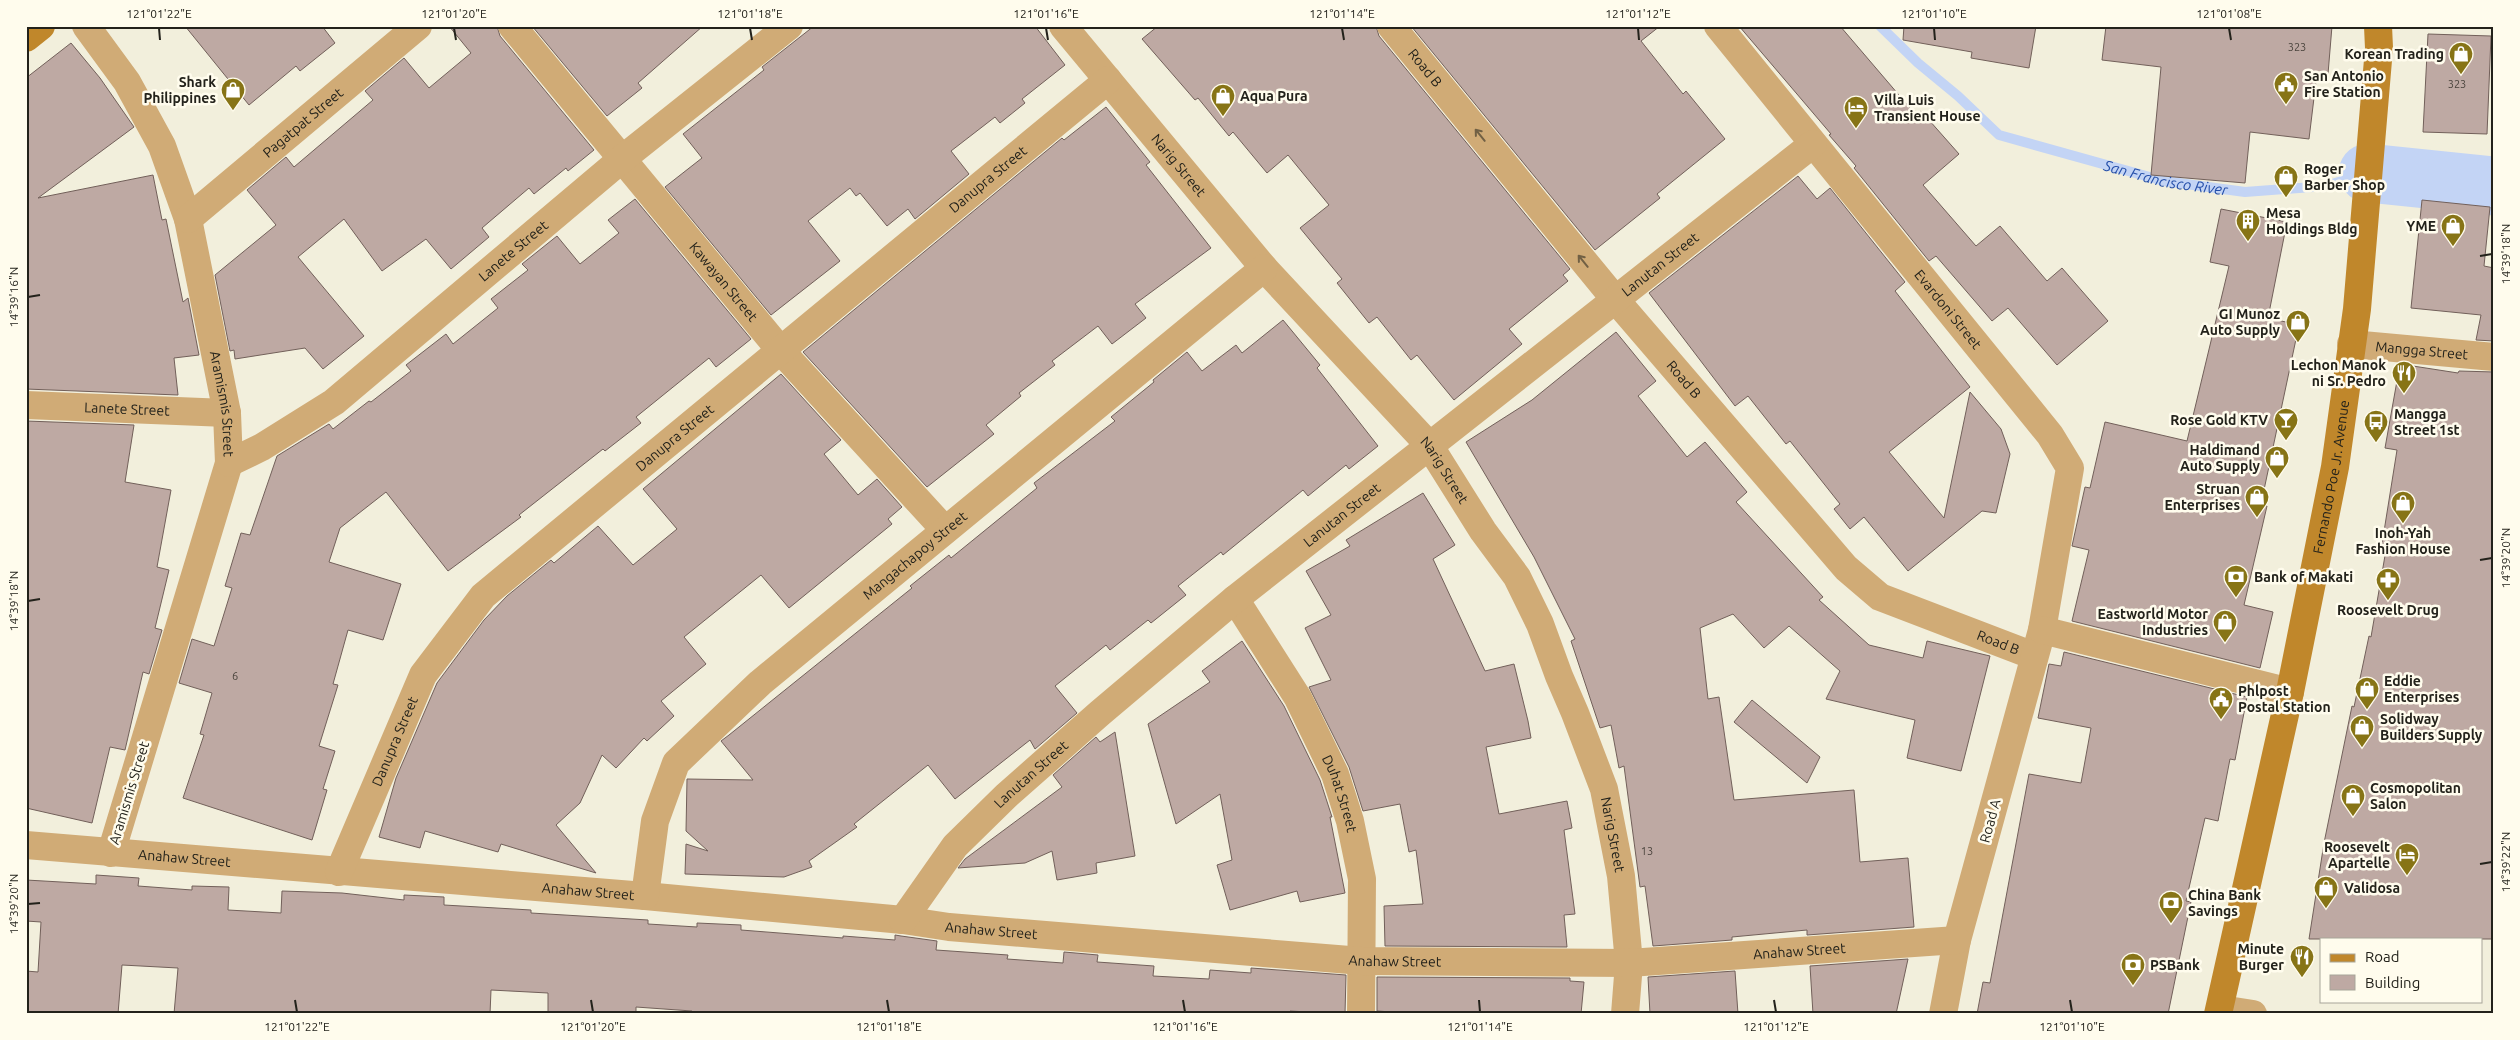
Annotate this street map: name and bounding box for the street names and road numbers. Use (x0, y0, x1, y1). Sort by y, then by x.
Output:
street label: Road B (1405, 46, 1446, 90)
street label: Pagatpat Street (260, 84, 347, 161)
street label: Narig Street (1148, 131, 1209, 200)
street label: Danupra Street (946, 142, 1030, 216)
street label: Lanete Street (475, 217, 551, 285)
street label: Lanutan Street (1618, 229, 1702, 300)
street label: Kawayan Street (686, 239, 761, 325)
street label: Evardoni Street (1911, 267, 1985, 353)
street label: Mangga Street (2375, 338, 2469, 363)
street label: Aramismis Street (207, 349, 237, 458)
street label: Road B (1663, 357, 1705, 402)
street label: Lanete Street (84, 399, 171, 419)
street label: Fernando Poe Jr. Avenue (2310, 399, 2352, 555)
street label: Danupra Street (633, 401, 717, 474)
street label: Narig Street (1417, 433, 1472, 507)
street label: Lanutan Street (1300, 479, 1384, 550)
street label: Mangachapoy Street (860, 508, 970, 603)
street label: Road B (1975, 627, 2022, 658)
street label: Danupra Street (368, 694, 421, 789)
street label: Lanutan Street (991, 737, 1071, 811)
street label: Aramismis Street (106, 739, 152, 847)
street label: Duhat Street (1319, 752, 1360, 834)
street label: Narig Street (1598, 795, 1628, 874)
street label: Road A (1977, 797, 2003, 845)
street label: Anahaw Street (138, 846, 232, 870)
street label: Anahaw Street (541, 880, 635, 903)
street label: Anahaw Street (944, 919, 1038, 942)
street label: Anahaw Street (1753, 940, 1847, 962)
street label: Anahaw Street (1348, 952, 1442, 970)

